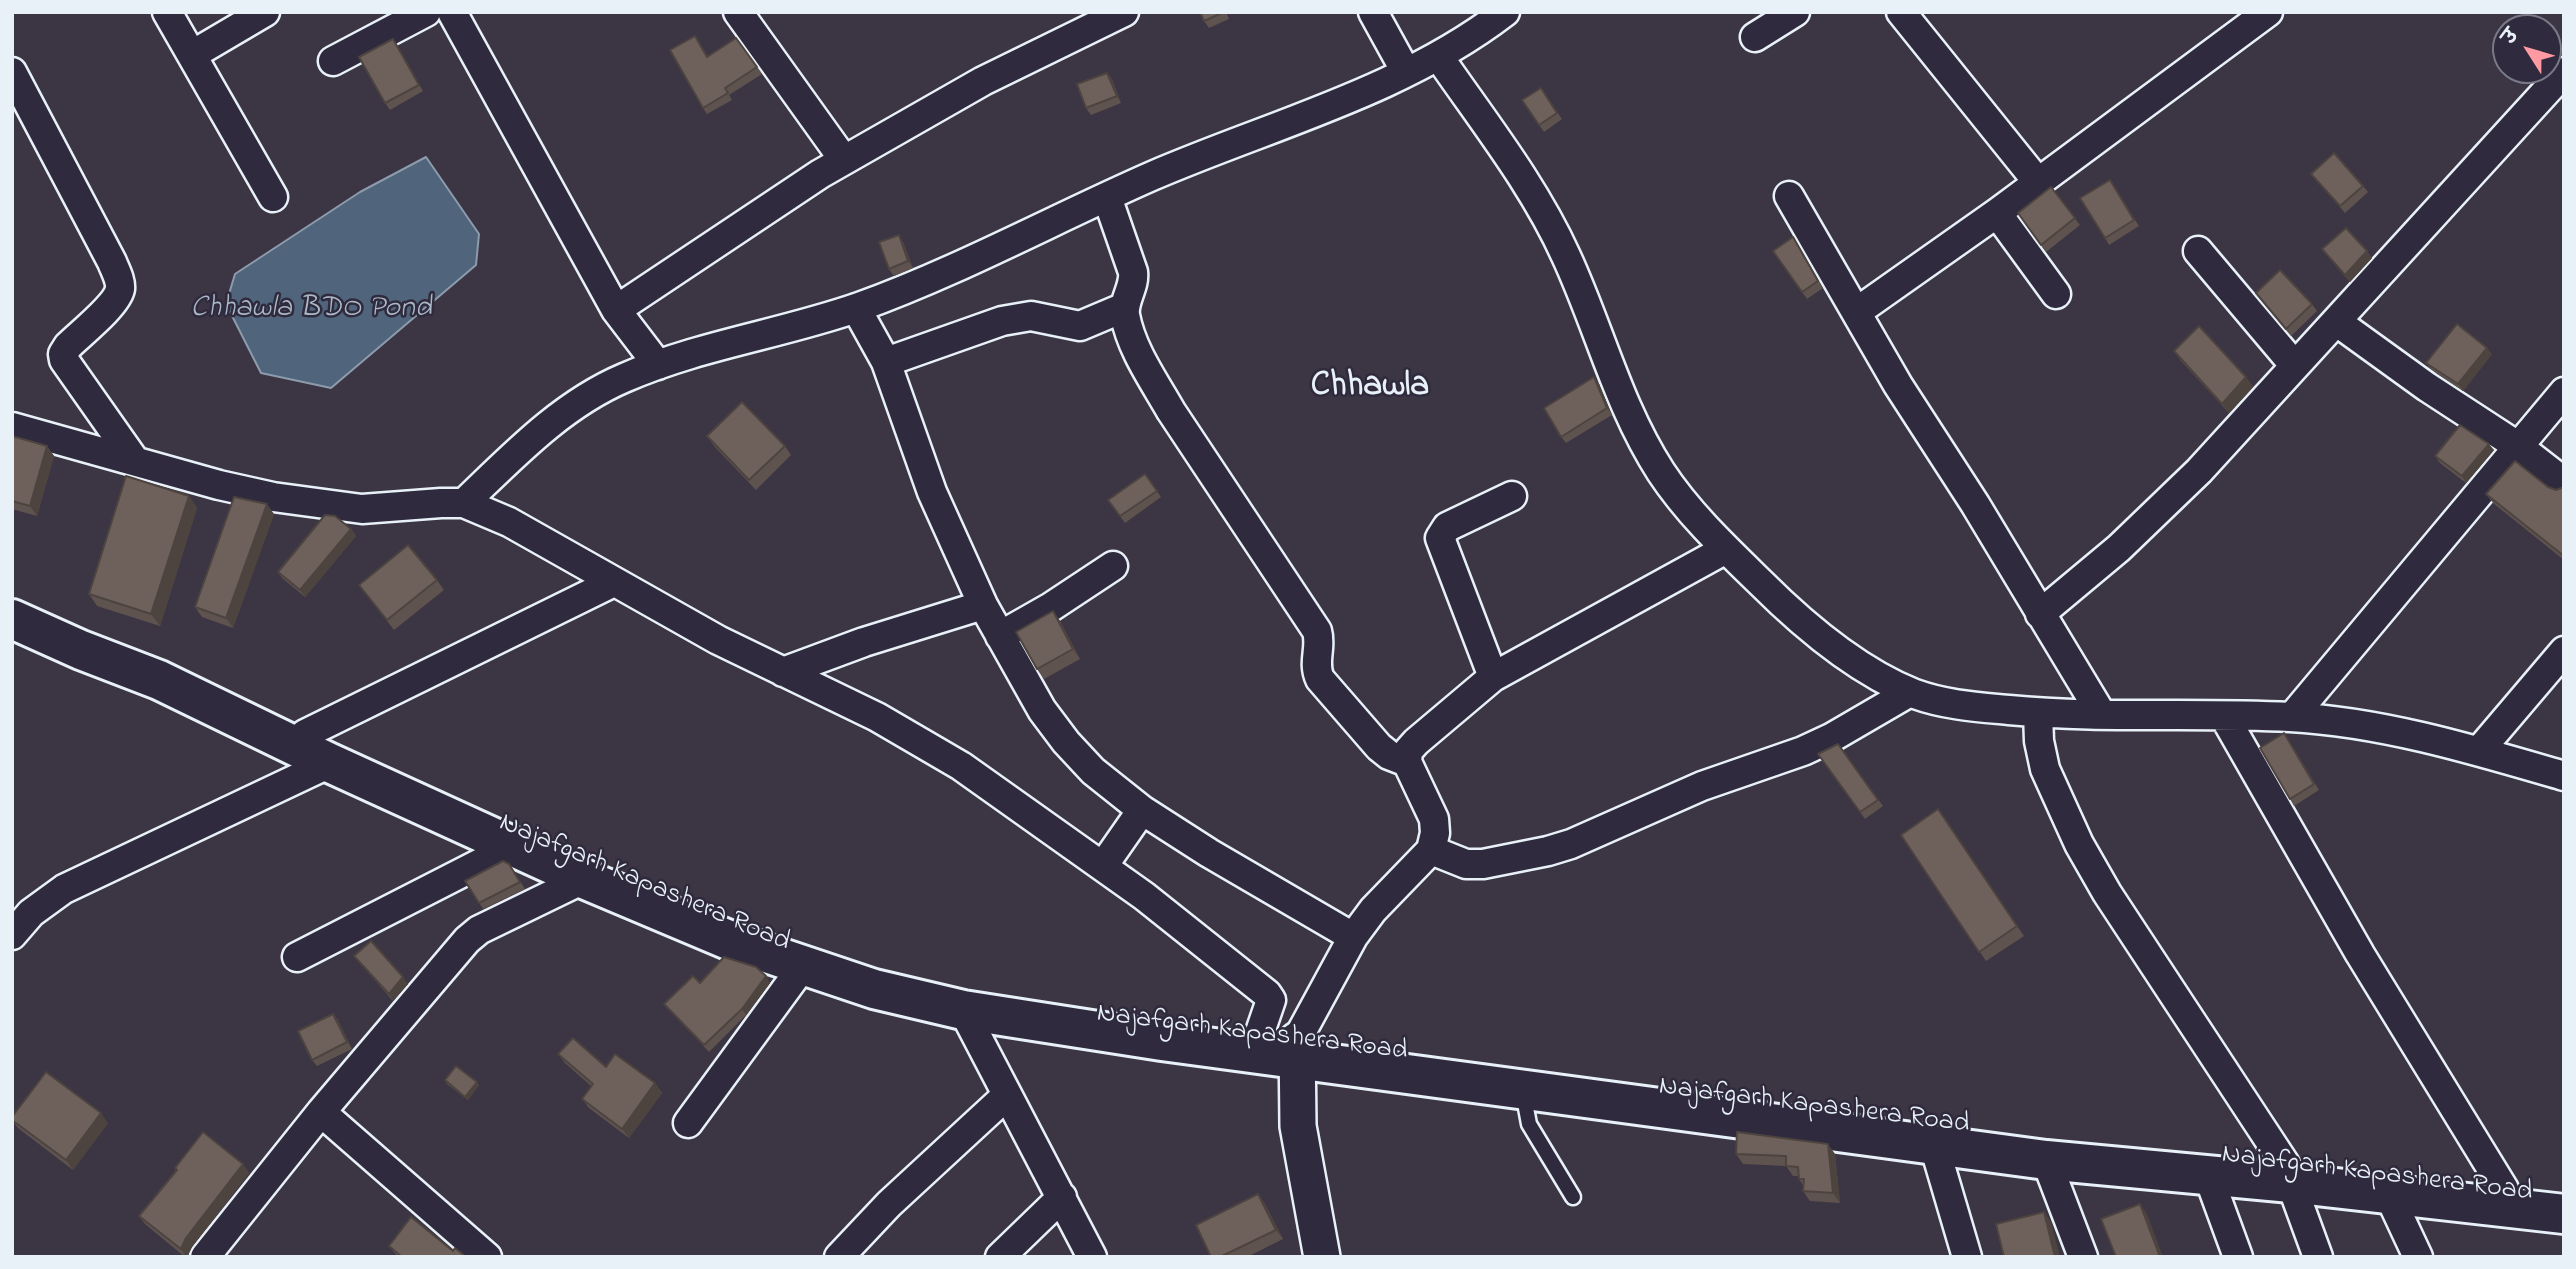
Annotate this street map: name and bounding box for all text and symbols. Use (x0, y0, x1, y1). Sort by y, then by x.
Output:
north arrow (2492, 14, 2562, 84)
text: उ (2497, 24, 2526, 50)
water label: Chhawla BDO Pond (190, 292, 432, 328)
district label: Chhawla (1311, 367, 1429, 409)
street label: Najafgarh Kapashera Road (493, 807, 795, 961)
street label: Najafgarh Kapashera Road (1095, 998, 1409, 1070)
street label: Najafgarh Kapashera Road (1657, 1071, 1971, 1143)
street label: Najafgarh Kapashera Road (2220, 1139, 2534, 1211)

